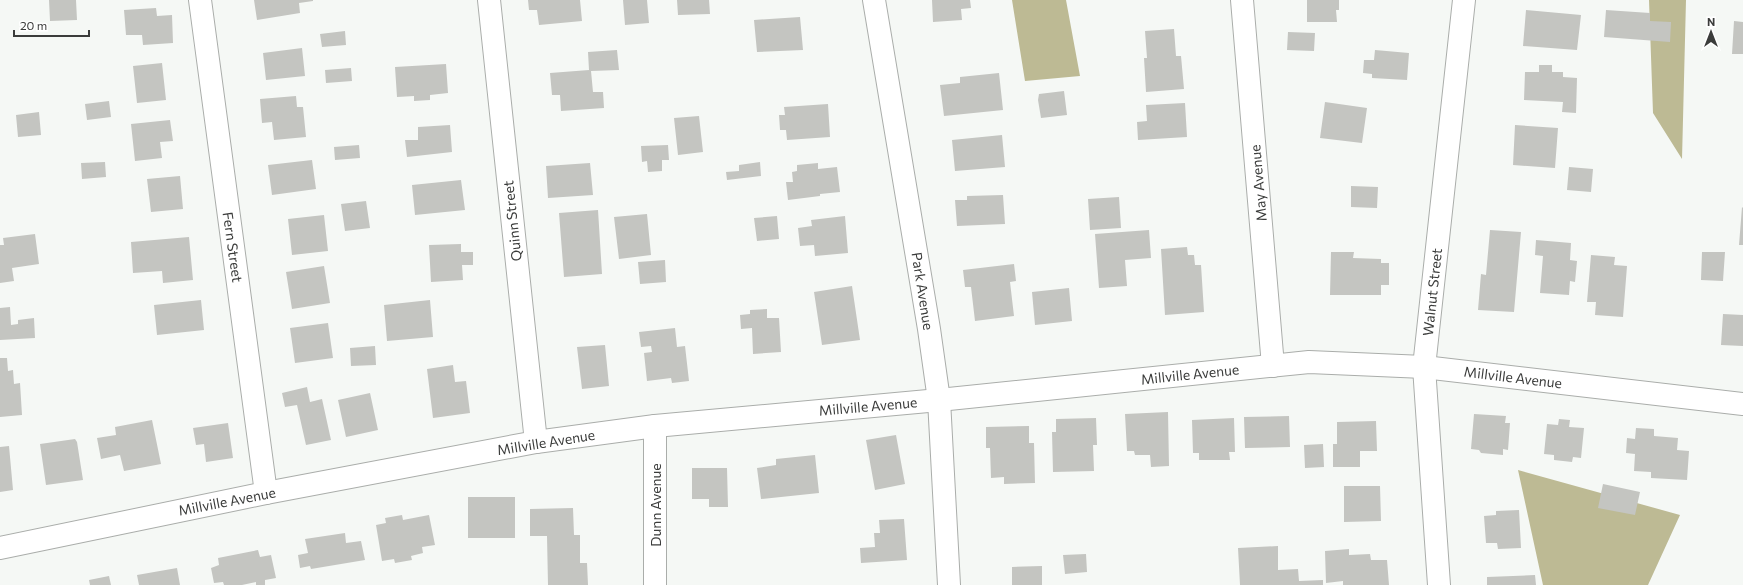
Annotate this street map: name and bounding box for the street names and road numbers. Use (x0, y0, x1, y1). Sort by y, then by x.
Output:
street label: May Avenue (1246, 144, 1270, 222)
street label: Quinn Street (499, 180, 525, 262)
street label: Fern Street (220, 211, 246, 284)
street label: Walnut Street (1419, 247, 1445, 337)
street label: Park Avenue (908, 251, 938, 331)
street label: Millville Avenue (1140, 360, 1240, 388)
street label: Millville Avenue (1463, 363, 1563, 391)
street label: Millville Avenue (818, 393, 918, 419)
street label: Millville Avenue (496, 426, 596, 458)
street label: Dunn Avenue (647, 463, 664, 547)
street label: Millville Avenue (177, 483, 277, 519)

